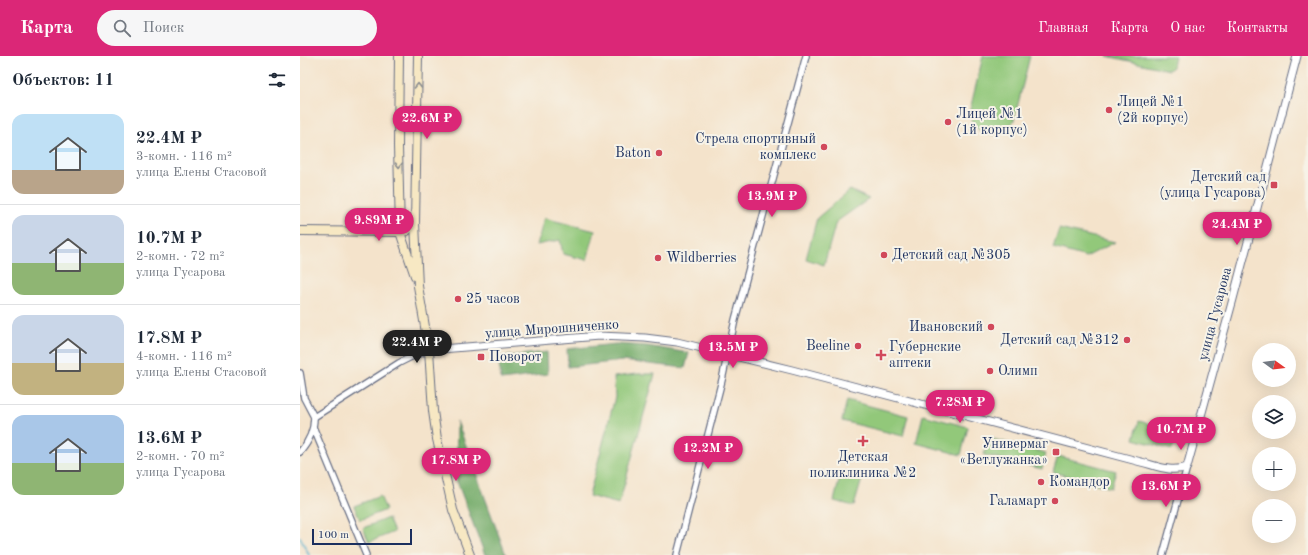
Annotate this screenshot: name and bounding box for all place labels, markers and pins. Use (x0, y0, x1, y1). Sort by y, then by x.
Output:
place label: Лицей №1 (2й корпус) (1117, 95, 1189, 125)
marker: Лицей №1 (2й корпус) (1104, 105, 1114, 115)
pin: 22.6M ₽ (390, 106, 464, 140)
place label: Лицей №1 (1й корпус) (956, 107, 1028, 137)
marker: Лицей №1 (1й корпус) (943, 117, 953, 127)
place label: Стрела спортивный комплекс (695, 132, 816, 162)
marker: Стрела спортивный комплекс (819, 142, 829, 152)
place label: Baton (615, 146, 651, 160)
marker: Baton (654, 148, 664, 158)
place label: Детский сад (улица Гусарова) (1159, 170, 1266, 200)
marker: Детский сад (улица Гусарова) (1269, 180, 1279, 190)
pin: 13.9M ₽ (735, 184, 809, 218)
pin: 9.89M ₽ (342, 208, 416, 242)
pin: 24.4M ₽ (1200, 212, 1274, 246)
place label: Детский сад №305 (892, 248, 1011, 262)
marker: Детский сад №305 (879, 250, 889, 260)
place label: Wildberries (666, 251, 737, 265)
marker: Wildberries (653, 253, 663, 263)
place label: 25 часов (466, 292, 520, 306)
marker: 25 часов (453, 294, 463, 304)
place label: Ивановский (909, 320, 983, 334)
marker: Ивановский (986, 322, 996, 332)
pin: 22.4M ₽ (380, 330, 454, 364)
place label: Детский сад №312 (1000, 333, 1119, 347)
pin: 13.5M ₽ (696, 335, 770, 369)
marker: Детский сад №312 (1122, 335, 1132, 345)
place label: Beeline (806, 339, 850, 353)
place label: Губернские аптеки (889, 340, 961, 370)
marker: Beeline (853, 341, 863, 351)
place label: Поворот (489, 350, 542, 364)
marker: Губернские аптеки (876, 350, 886, 360)
marker: Поворот (476, 352, 486, 362)
place label: Олимп (998, 364, 1038, 378)
marker: Олимп (985, 366, 995, 376)
pin: 7.28M ₽ (923, 390, 997, 424)
pin: 10.7M ₽ (1144, 417, 1218, 451)
marker: Детская поликлиника №2 (857, 435, 869, 447)
pin: 12.2M ₽ (671, 436, 745, 470)
place label: Универмаг «Ветлужанка» (959, 437, 1048, 467)
marker: Универмаг «Ветлужанка» (1051, 447, 1061, 457)
pin: 17.8M ₽ (419, 448, 493, 482)
place label: Детская поликлиника №2 (810, 450, 916, 480)
pin: 13.6M ₽ (1129, 474, 1203, 508)
place label: Командор (1049, 475, 1110, 489)
marker: Командор (1036, 477, 1046, 487)
place label: Галамарт (989, 494, 1047, 508)
marker: Галамарт (1050, 496, 1060, 506)

